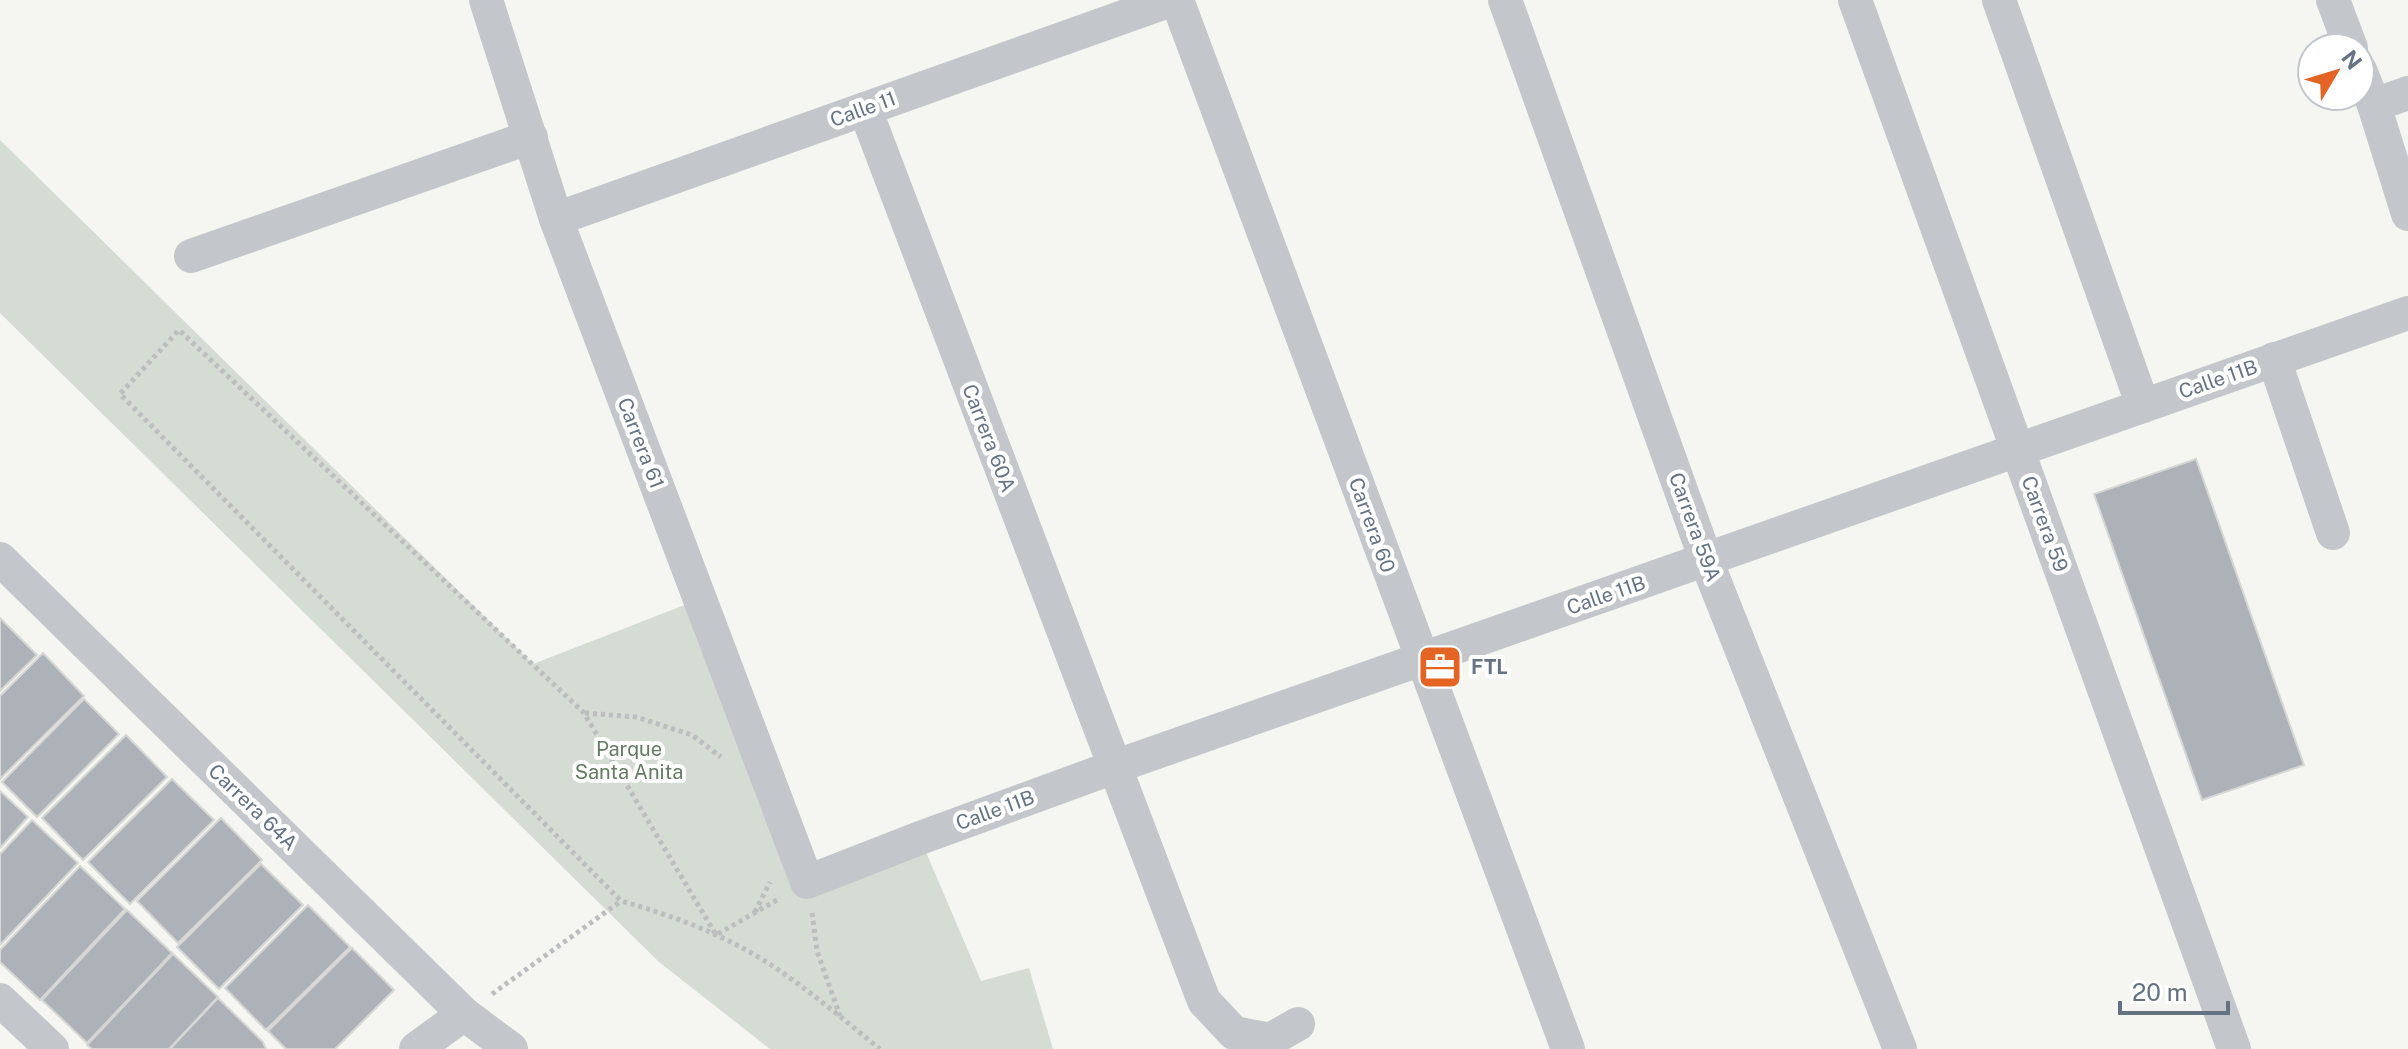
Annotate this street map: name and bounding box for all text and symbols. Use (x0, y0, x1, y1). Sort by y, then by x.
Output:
north arrow (2296, 32, 2376, 112)
text: N (2336, 45, 2367, 74)
street label: Calle 11 (827, 86, 899, 132)
street label: Calle 11B (2175, 354, 2261, 404)
street label: Carrera 60A (957, 381, 1021, 495)
street label: Carrera 61 (613, 394, 669, 492)
street label: Carrera 59A (1664, 469, 1726, 585)
street label: Carrera 59 (2017, 473, 2073, 575)
street label: Carrera 60 (1344, 474, 1400, 576)
street label: Calle 11B (1563, 570, 1649, 620)
office icon: FTL (1416, 643, 1464, 691)
place label: FTL (1471, 655, 1508, 679)
park label: Parque Santa Anita (575, 737, 683, 784)
street label: Carrera 64A (204, 759, 302, 855)
street label: Calle 11B (952, 785, 1038, 835)
scale bar (2120, 965, 2228, 1015)
text: 20 m (2132, 978, 2188, 1006)

